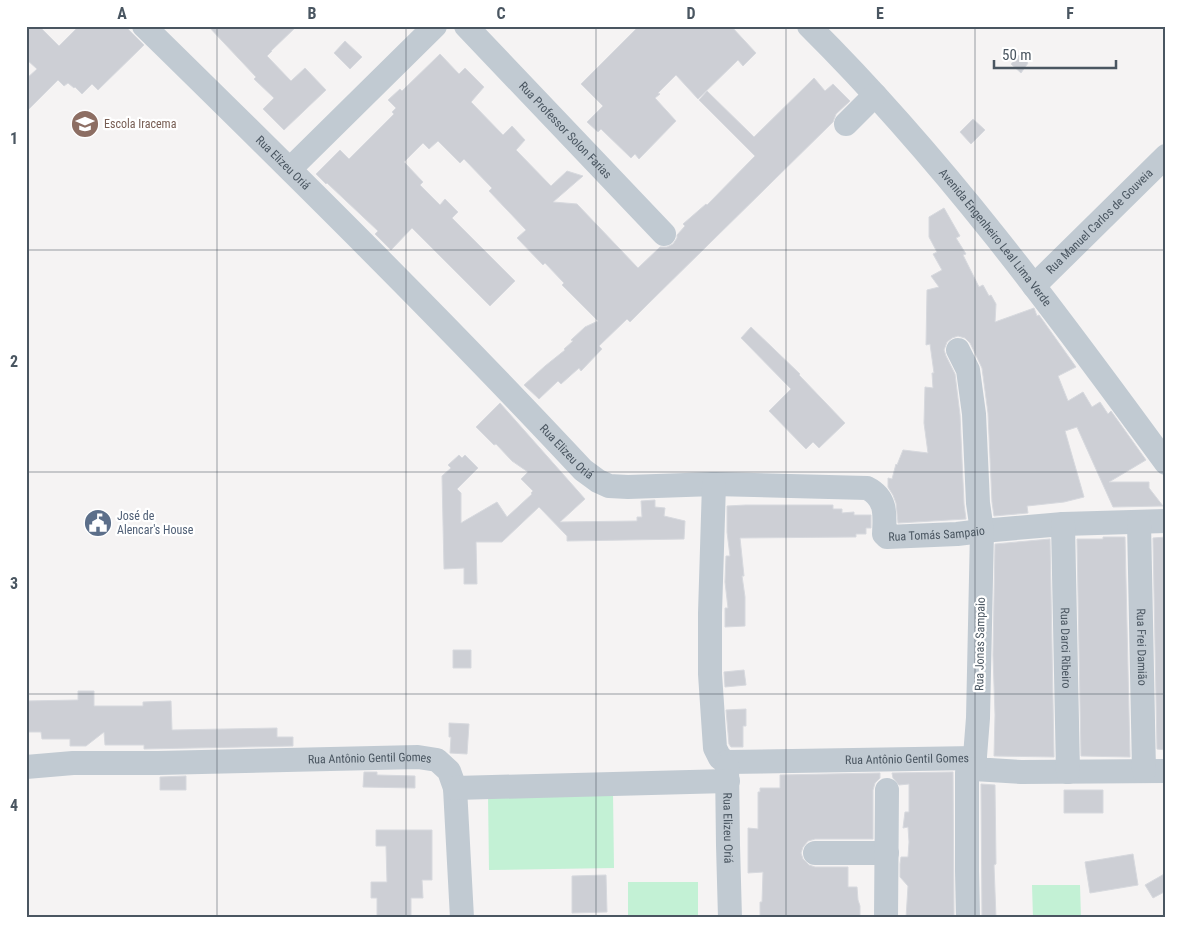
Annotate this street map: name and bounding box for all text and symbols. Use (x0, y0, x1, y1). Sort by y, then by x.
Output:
text: A (117, 4, 127, 23)
text: B (308, 4, 317, 23)
text: C (496, 4, 506, 23)
text: D (686, 4, 696, 23)
text: E (876, 4, 884, 23)
text: F (1066, 4, 1074, 23)
scale bar (994, 38, 1117, 70)
text: 50 m (1002, 46, 1032, 64)
street label: Rua Professor Solon Farias (516, 79, 615, 182)
school or university icon: Escola Iracema (70, 109, 100, 139)
place label: Escola Iracema (104, 117, 177, 131)
text: 1 (10, 129, 18, 148)
street label: Rua Elizeu Oriá (253, 133, 313, 193)
street label: Avenida Engenheiro Leal Lima Verde (936, 166, 1054, 309)
street label: Rua Manuel Carlos de Gouveia (1043, 166, 1156, 277)
text: 2 (10, 352, 18, 371)
street label: Rua Elizeu Oriá (537, 422, 596, 482)
public building icon: José de Alencar's House (83, 508, 113, 538)
place label: José de Alencar's House (117, 509, 194, 537)
street label: Rua Tomás Sampaio (888, 524, 986, 544)
text: 3 (10, 574, 18, 593)
street label: Rua Jonas Sampaio (972, 597, 988, 691)
street label: Rua Darci Ribeiro (1058, 607, 1073, 689)
street label: Rua Frei Damião (1134, 608, 1149, 686)
street label: Rua Antônio Gentil Gomes (308, 750, 433, 767)
street label: Rua Antônio Gentil Gomes (845, 751, 969, 767)
street label: Rua Elizeu Oriá (720, 792, 736, 864)
text: 4 (10, 796, 18, 815)

